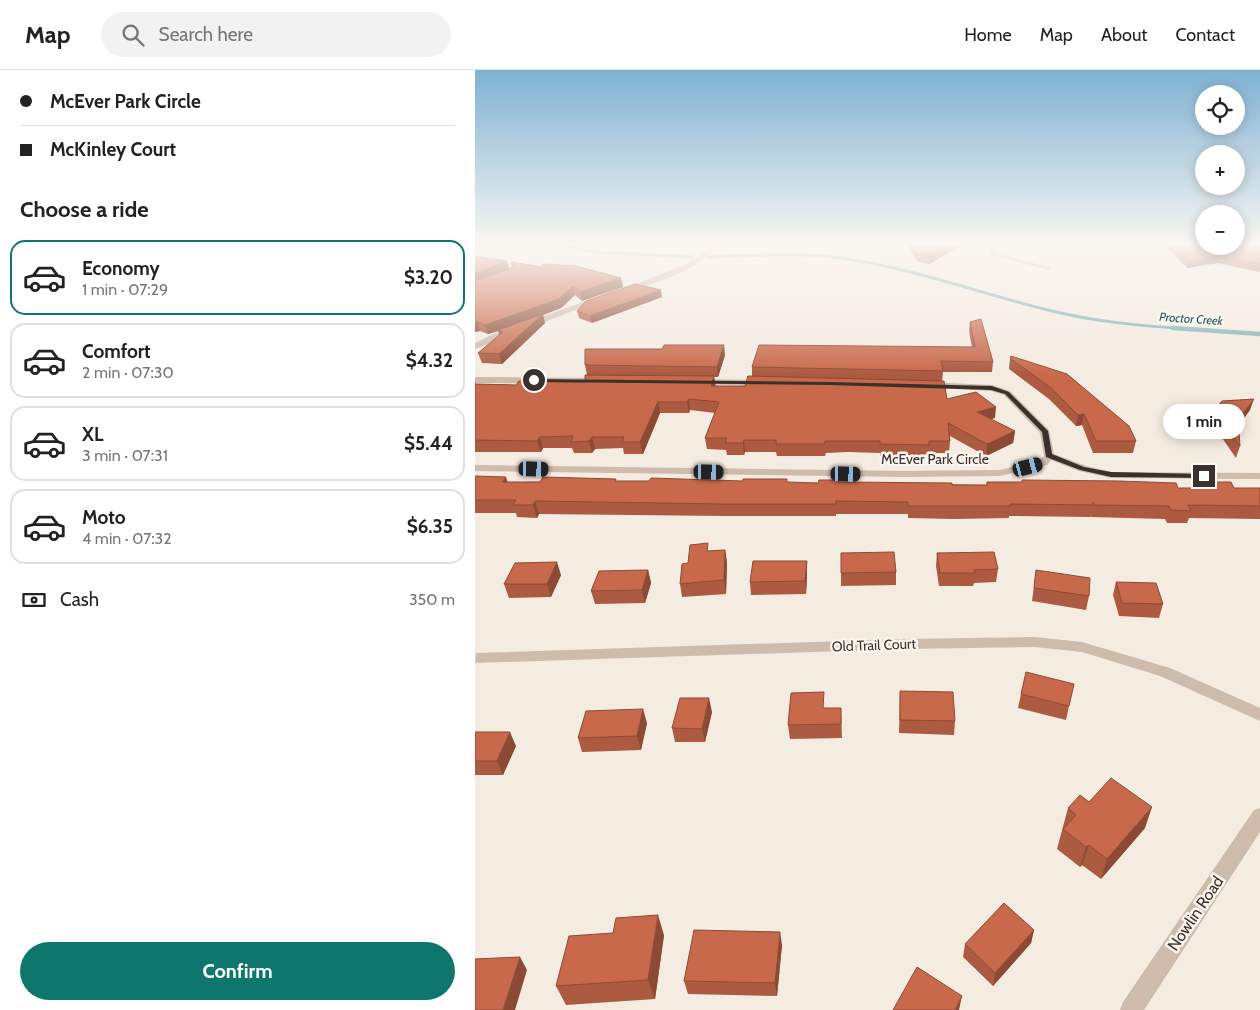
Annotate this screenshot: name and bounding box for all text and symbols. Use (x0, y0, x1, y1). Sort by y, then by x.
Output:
search box (101, 12, 451, 57)
text: Map (25, 20, 71, 49)
icon: search (119, 21, 147, 49)
text: Search here (159, 23, 253, 46)
text: Home (964, 24, 1012, 46)
text: Map (1040, 24, 1073, 46)
text: About (1101, 24, 1147, 46)
text: Contact (1175, 24, 1235, 46)
map controls (1195, 85, 1245, 255)
button: locate (1195, 85, 1245, 135)
text: McEver Park Circle (50, 90, 201, 113)
text: McKinley Court (50, 138, 176, 161)
button: + (1195, 145, 1245, 195)
text: Choose a ride (20, 196, 149, 223)
button: − (1195, 205, 1245, 255)
icon: car (22, 255, 67, 300)
text: Economy (82, 257, 160, 280)
text: $3.20 (404, 266, 453, 289)
text: 1 min · 07:29 (82, 280, 168, 299)
water label: Proctor Creek (1159, 309, 1224, 328)
icon: car (22, 338, 67, 383)
text: Comfort (82, 340, 151, 363)
text: $4.32 (406, 349, 453, 372)
text: 2 min · 07:30 (82, 363, 174, 382)
route start (523, 369, 545, 391)
callout: 1 min (1163, 404, 1245, 438)
text: 1 min (1186, 412, 1222, 431)
icon: car (22, 421, 67, 466)
text: XL (82, 423, 103, 446)
text: $5.44 (404, 432, 453, 455)
text: 3 min · 07:31 (82, 446, 168, 465)
street label: McEver Park Circle (881, 450, 989, 468)
car (1011, 456, 1044, 478)
car (518, 461, 549, 477)
car (693, 464, 724, 480)
route end (1193, 465, 1215, 487)
car (830, 466, 861, 482)
icon: car (22, 504, 67, 549)
text: Moto (82, 506, 126, 529)
text: $6.35 (407, 515, 453, 538)
text: 4 min · 07:32 (82, 529, 172, 548)
icon: cash (20, 586, 48, 614)
text: Cash (60, 588, 99, 611)
text: 350 m (409, 590, 455, 609)
street label: Old Trail Court (832, 635, 917, 655)
street label: Nowlin Road (1164, 872, 1227, 954)
button: Confirm (20, 942, 455, 1000)

